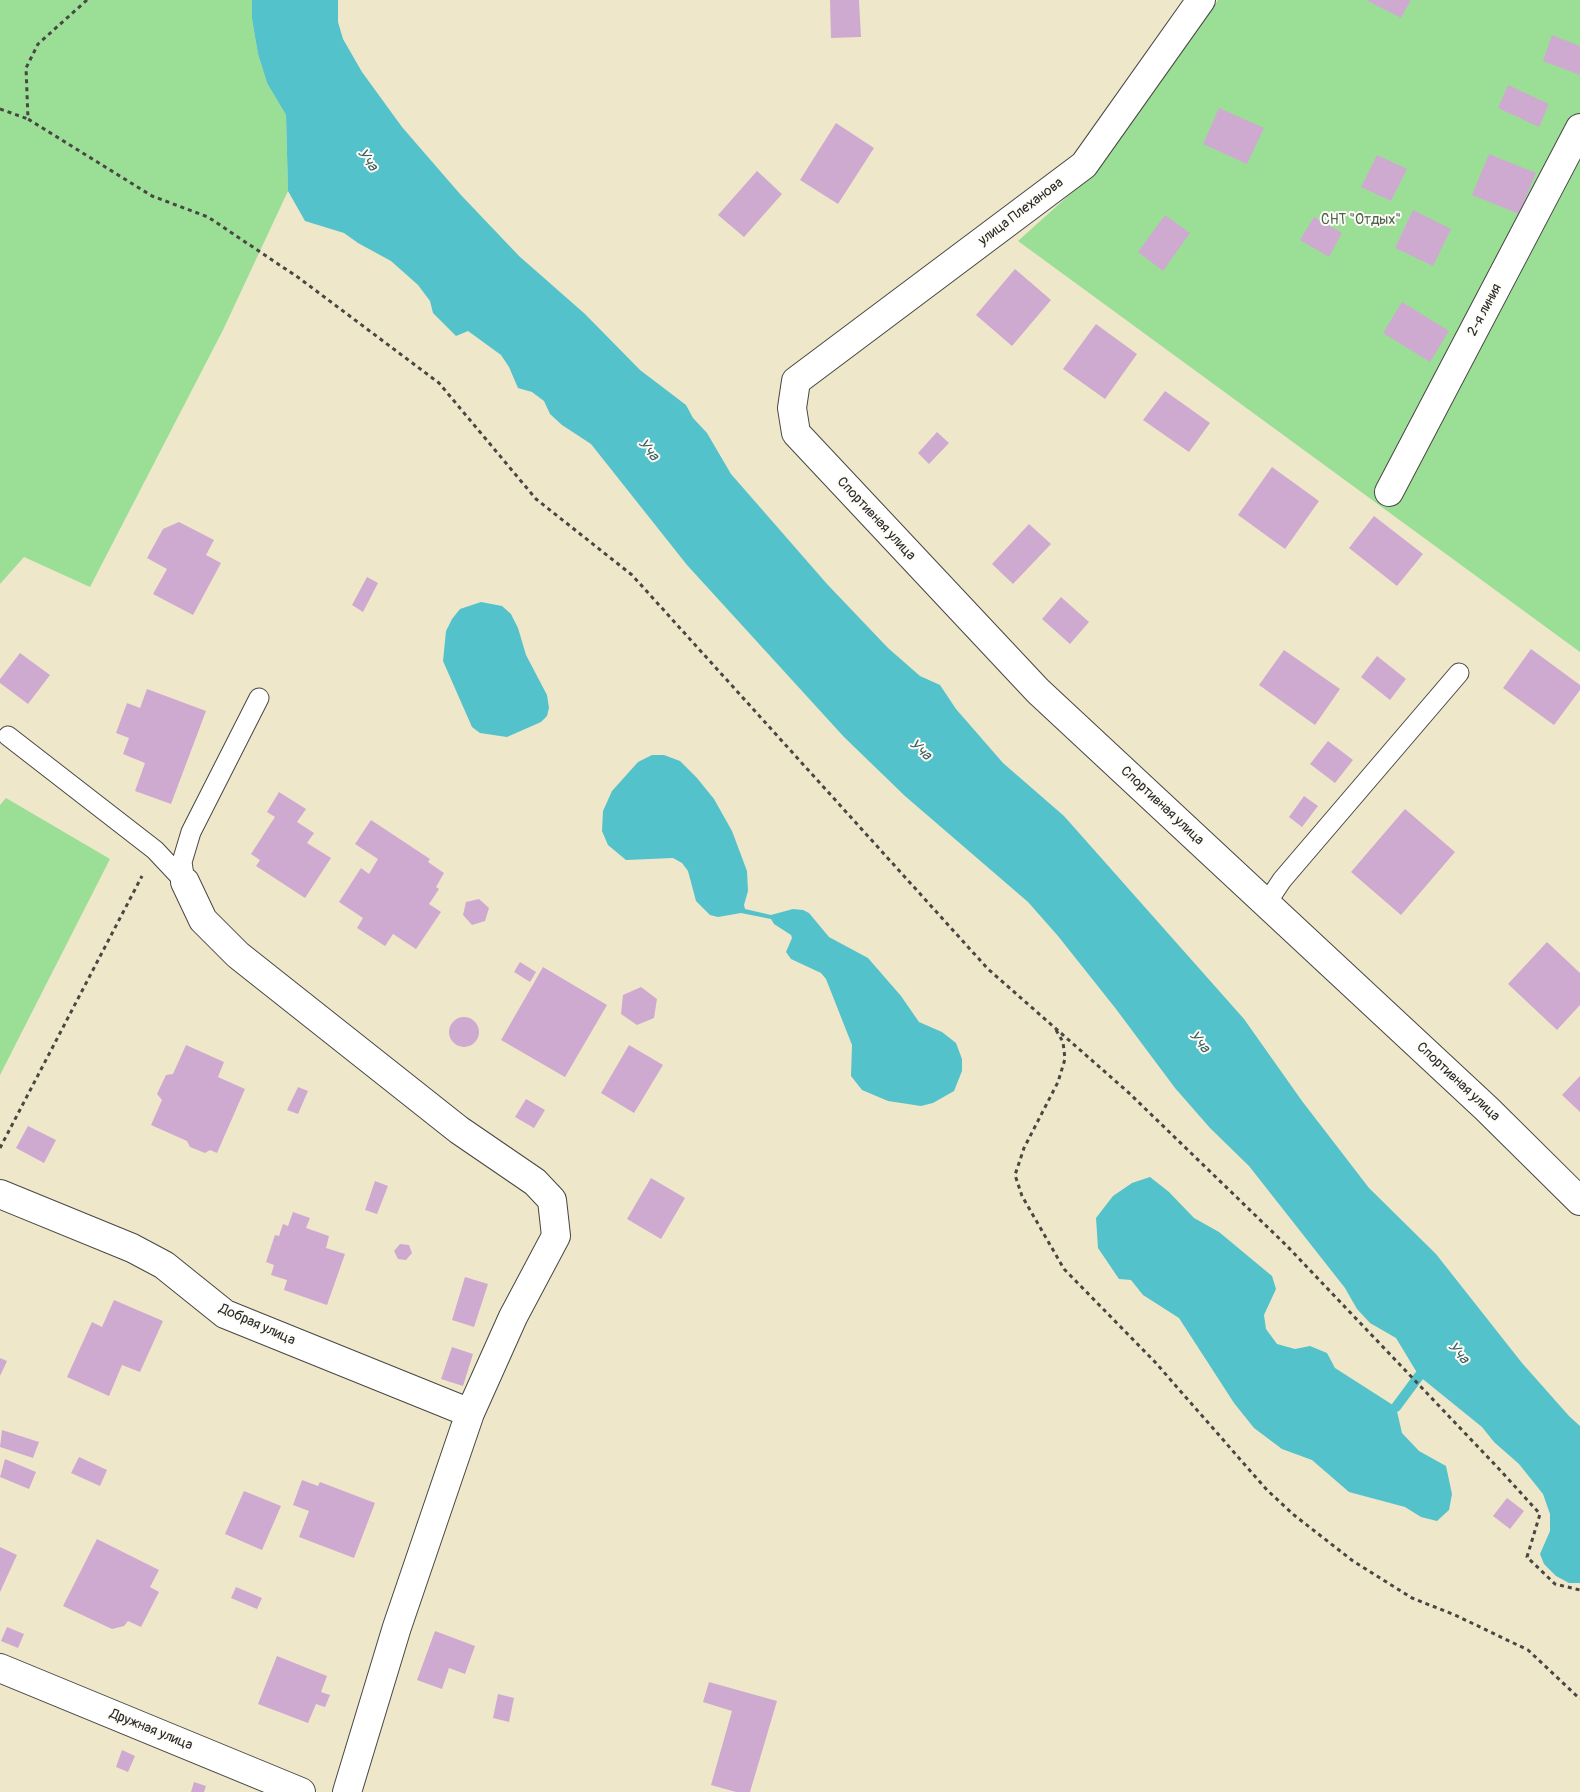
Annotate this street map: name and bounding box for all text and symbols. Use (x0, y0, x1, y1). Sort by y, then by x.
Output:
water label: Уча (353, 145, 381, 175)
street label: улица Плеханова (975, 175, 1067, 249)
park label: СНТ "Отдых" (1321, 212, 1401, 228)
street label: 2-я линия (1464, 281, 1506, 339)
water label: Уча (634, 435, 662, 465)
street label: Спортивная улица (833, 474, 919, 564)
water label: Уча (905, 735, 935, 765)
street label: Спортивная улица (1117, 763, 1207, 849)
water label: Уча (1185, 1027, 1213, 1057)
street label: Спортивная улица (1413, 1039, 1503, 1125)
street label: Добрая улица (216, 1301, 298, 1349)
water label: Уча (1444, 1338, 1472, 1368)
street label: Дружная улица (107, 1706, 195, 1754)

